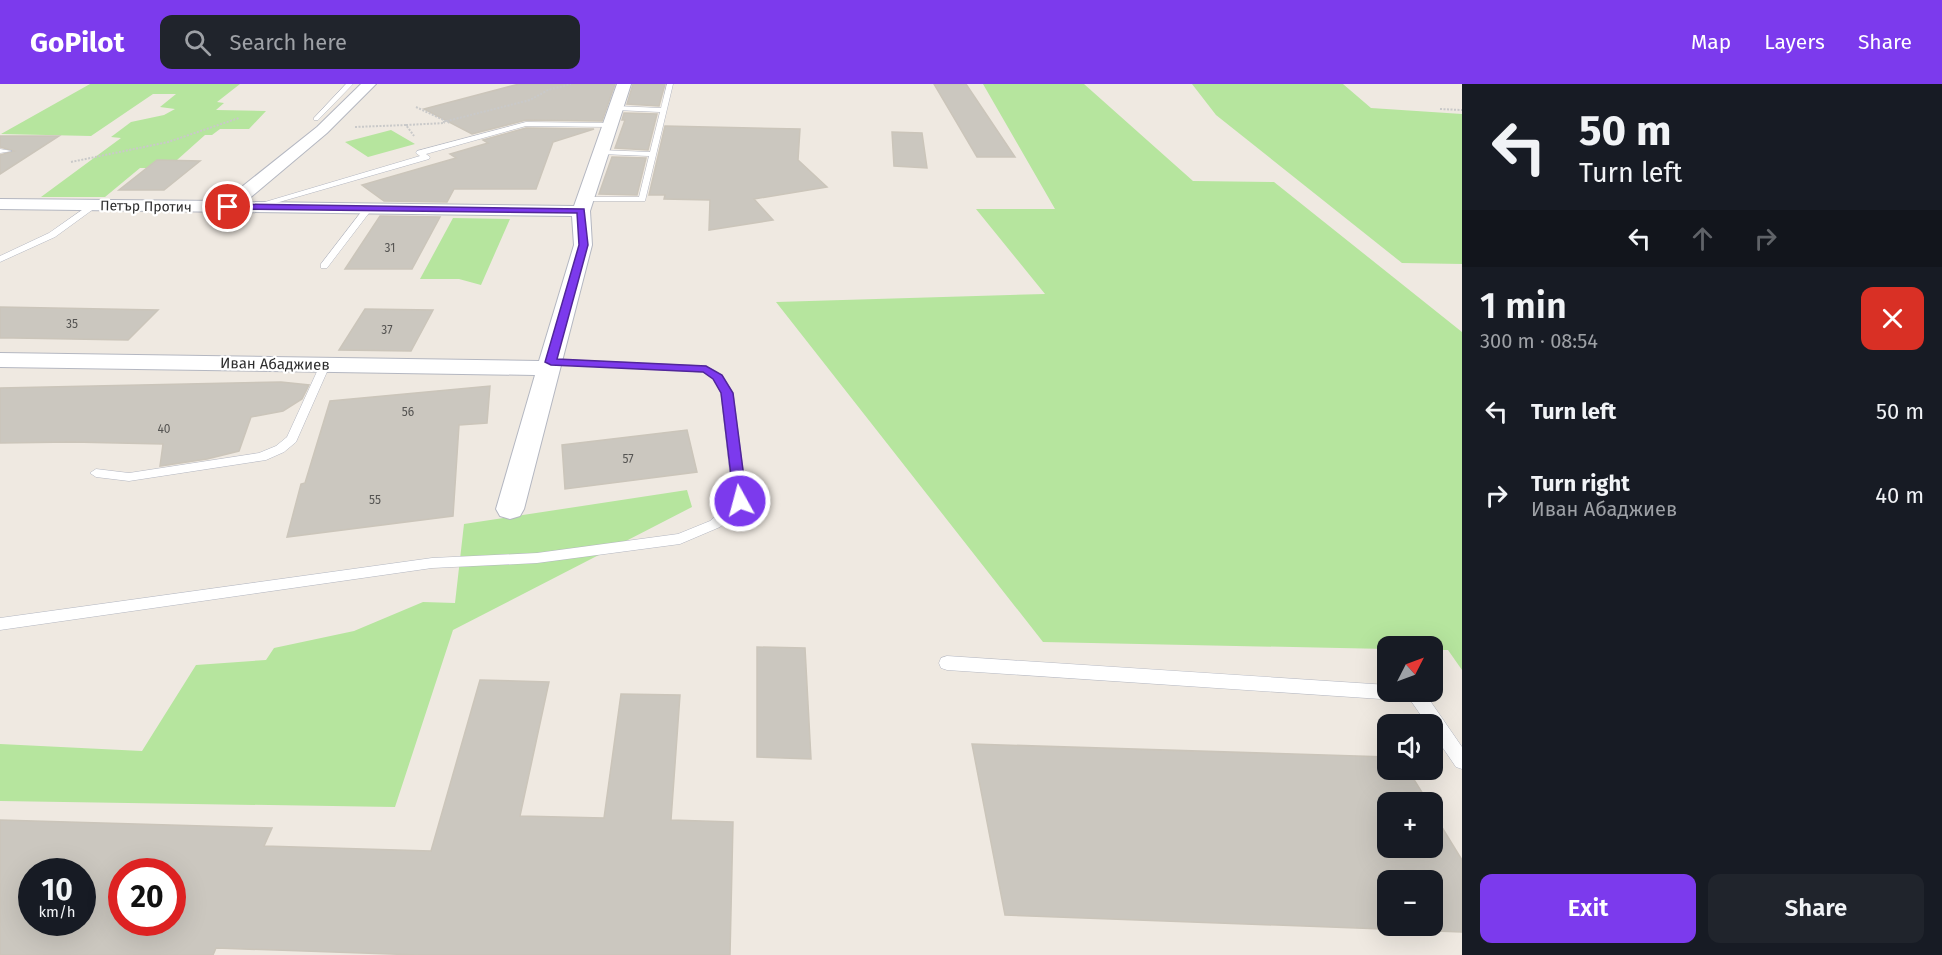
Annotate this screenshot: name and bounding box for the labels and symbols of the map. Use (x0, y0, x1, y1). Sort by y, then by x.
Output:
pin (202, 181, 253, 232)
street label: Петър Протич (100, 197, 192, 216)
house number: 31 (385, 241, 395, 255)
house number: 35 (66, 317, 78, 331)
house number: 37 (381, 323, 393, 337)
street label: Иван Абаджиев (220, 354, 330, 374)
house number: 56 (402, 405, 414, 419)
house number: 40 (157, 422, 171, 436)
house number: 57 (622, 452, 634, 466)
position arrow (708, 469, 772, 533)
house number: 55 (369, 493, 381, 507)
north arrow (1377, 636, 1443, 702)
speed limit sign: 20 (108, 858, 186, 936)

